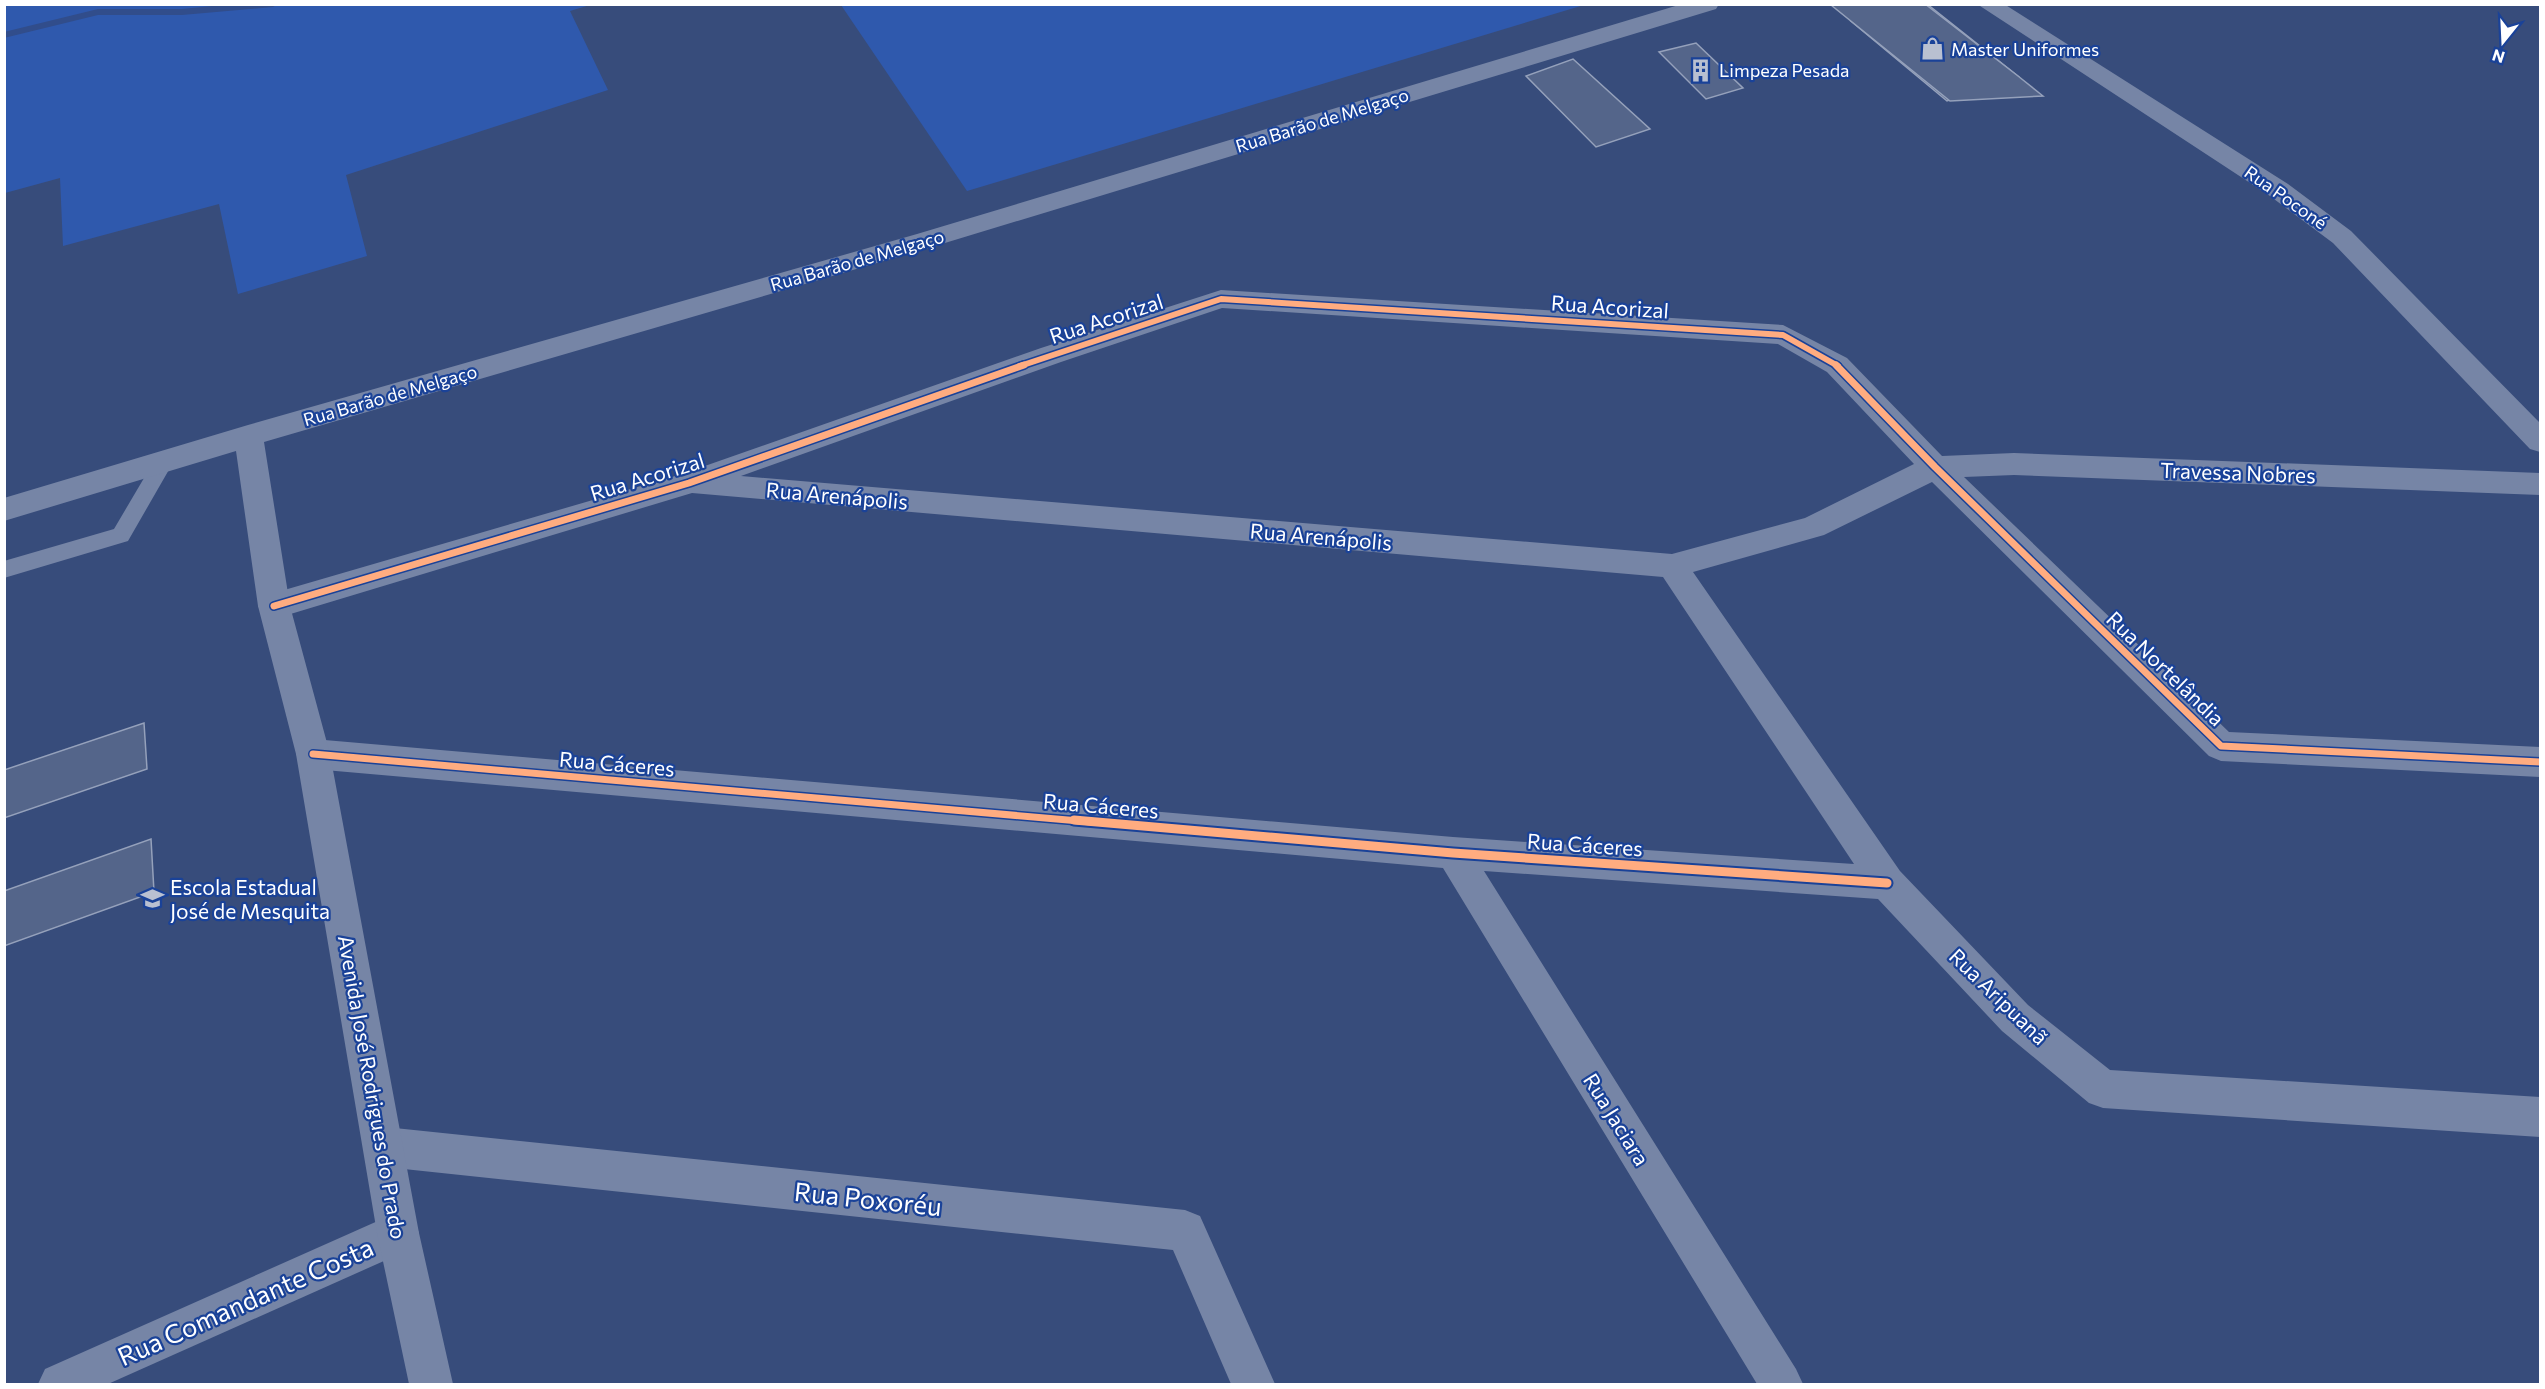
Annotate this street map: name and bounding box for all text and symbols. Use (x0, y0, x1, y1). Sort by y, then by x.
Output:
north arrow (2473, 12, 2533, 72)
shop icon: Master Uniformes (1920, 36, 1946, 62)
place label: Master Uniformes (1951, 38, 2099, 60)
text: N (2490, 46, 2507, 68)
building icon: Limpeza Pesada (1688, 57, 1714, 83)
place label: Limpeza Pesada (1719, 59, 1849, 81)
street label: Rua Barão de Melgaço (1233, 83, 1411, 157)
street label: Rua Poconé (2240, 160, 2332, 234)
street label: Rua Barão de Melgaço (768, 225, 946, 295)
street label: Rua Acorizal (1046, 288, 1166, 348)
street label: Rua Acorizal (1550, 289, 1670, 323)
street label: Rua Barão de Melgaço (301, 360, 479, 430)
street label: Rua Acorizal (587, 447, 707, 505)
street label: Travessa Nobres (2160, 457, 2316, 487)
street label: Rua Arenápolis (765, 476, 909, 514)
street label: Rua Arenápolis (1249, 517, 1393, 555)
street label: Rua Nortelândia (2102, 606, 2230, 730)
street label: Rua Cáceres (558, 745, 676, 781)
street label: Rua Cáceres (1042, 787, 1160, 823)
street label: Rua Cáceres (1526, 827, 1644, 861)
place label: Escola Estadual José de Mesquita (170, 874, 330, 923)
school or university icon: Escola Estadual José de Mesquita (139, 885, 165, 911)
street label: Avenida José Rodrigues do Prado (334, 933, 412, 1241)
street label: Rua Aripuanã (1945, 943, 2053, 1049)
street label: Rua Jaciara (1579, 1068, 1655, 1170)
street label: Rua Poxoréu (793, 1175, 943, 1221)
street label: Rua Comandante Costa (112, 1231, 378, 1371)

